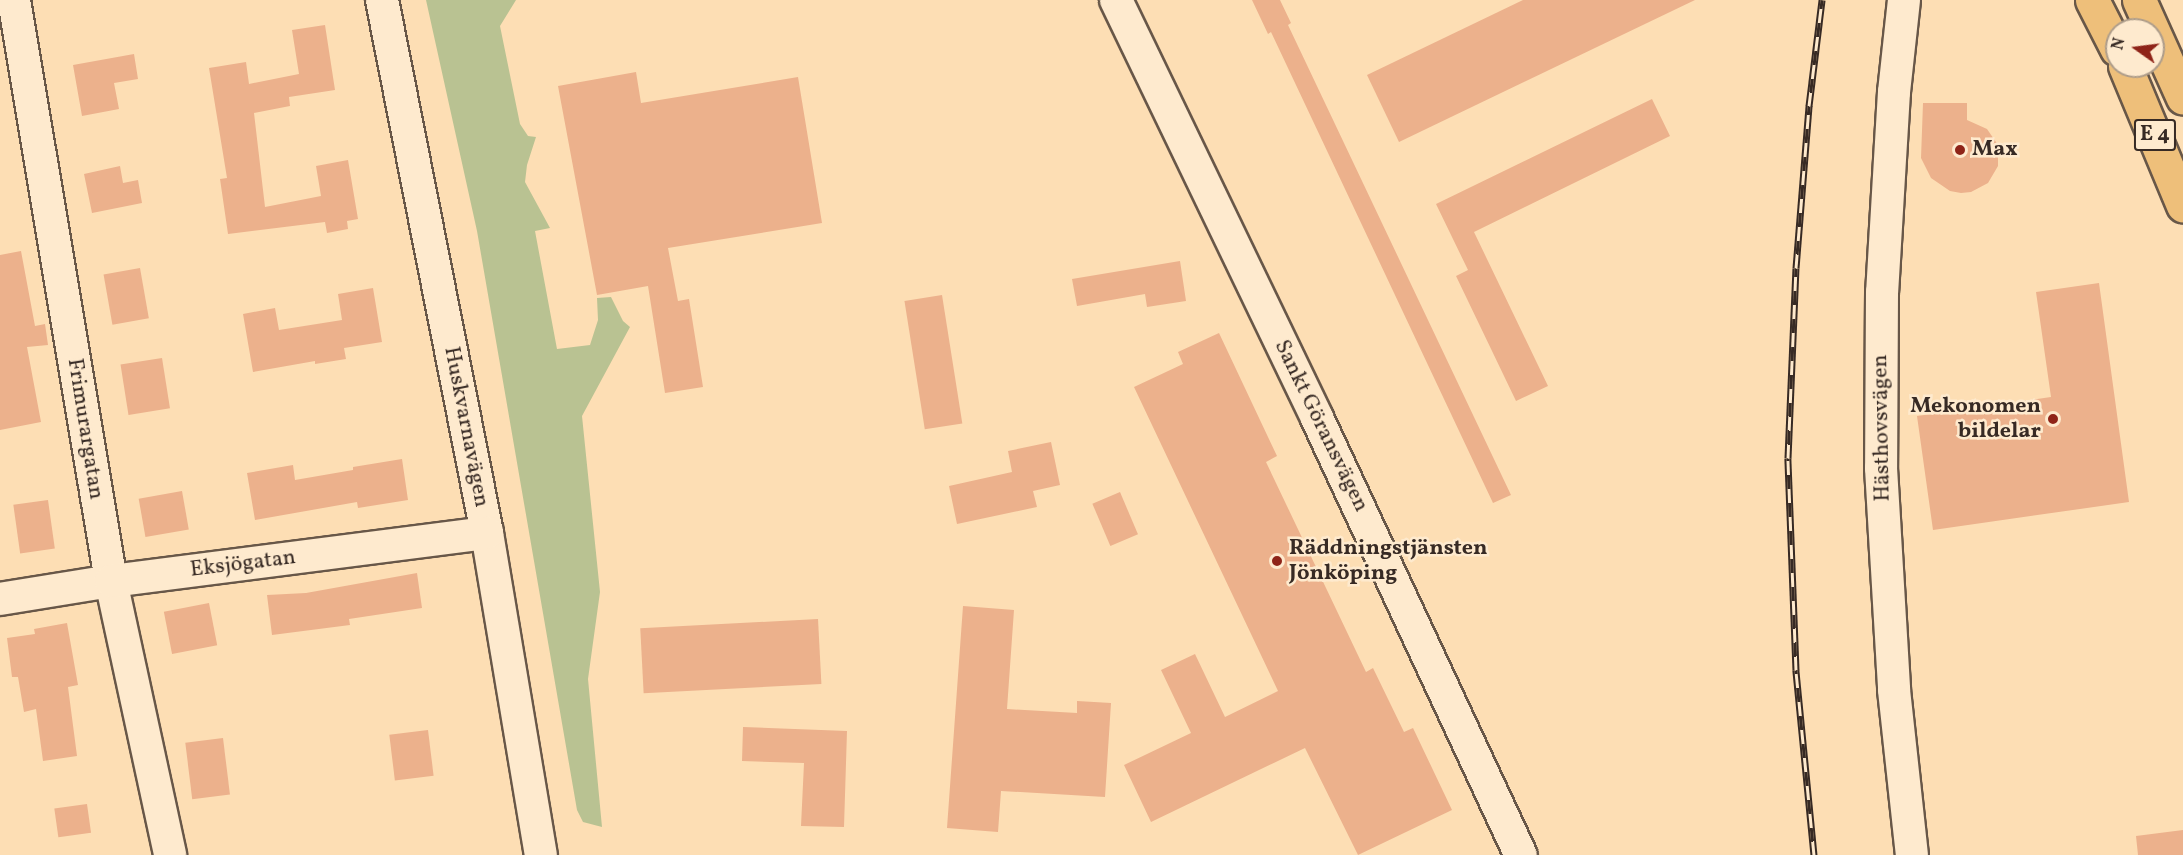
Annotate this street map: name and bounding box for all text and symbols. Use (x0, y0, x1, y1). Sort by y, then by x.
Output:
north arrow (2105, 18, 2165, 78)
text: N (2107, 36, 2132, 52)
road number: E 4 (2132, 117, 2178, 153)
place label: Max (1972, 137, 2018, 163)
marker: Max (1953, 143, 1967, 157)
street label: Sankt Göransvägen (1268, 336, 1374, 516)
street label: Huskvarnavägen (437, 344, 495, 510)
street label: Hästhovsvägen (1868, 354, 1896, 502)
street label: Frimurargatan (61, 357, 109, 501)
place label: Mekonomen bildelar (1910, 393, 2041, 445)
marker: Mekonomen bildelar (2046, 412, 2060, 426)
place label: Räddningstjänsten Jönköping (1289, 535, 1487, 586)
street label: Eksjögatan (189, 544, 297, 584)
marker: Räddningstjänsten Jönköping (1270, 554, 1284, 568)

